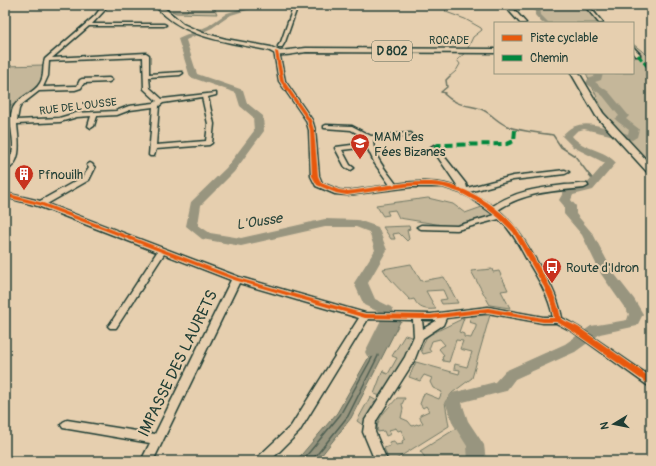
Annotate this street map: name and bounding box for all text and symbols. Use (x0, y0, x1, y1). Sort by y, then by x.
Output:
legend (494, 22, 634, 74)
text: Piste cyclable (530, 31, 598, 46)
street label: ROCADE (429, 34, 469, 47)
road number: D 802 (372, 41, 412, 61)
text: Chemin (530, 51, 569, 66)
street label: RUE DE L'OUSSE (39, 95, 118, 118)
place label: MAM Les Fées Bizanes (374, 129, 446, 160)
school or university icon: MAM Les Fées Bizanes (349, 132, 371, 160)
building icon: Pfnouilh (13, 163, 35, 191)
place label: Pfnouilh (38, 167, 83, 183)
water label: L'Ousse (235, 209, 285, 233)
bus stop icon: Route d'Idron (541, 256, 563, 284)
place label: Route d'Idron (566, 260, 639, 276)
street label: IMPASSE DES LAURETS (134, 287, 222, 440)
north arrow (594, 404, 634, 444)
text: N (597, 420, 612, 430)

